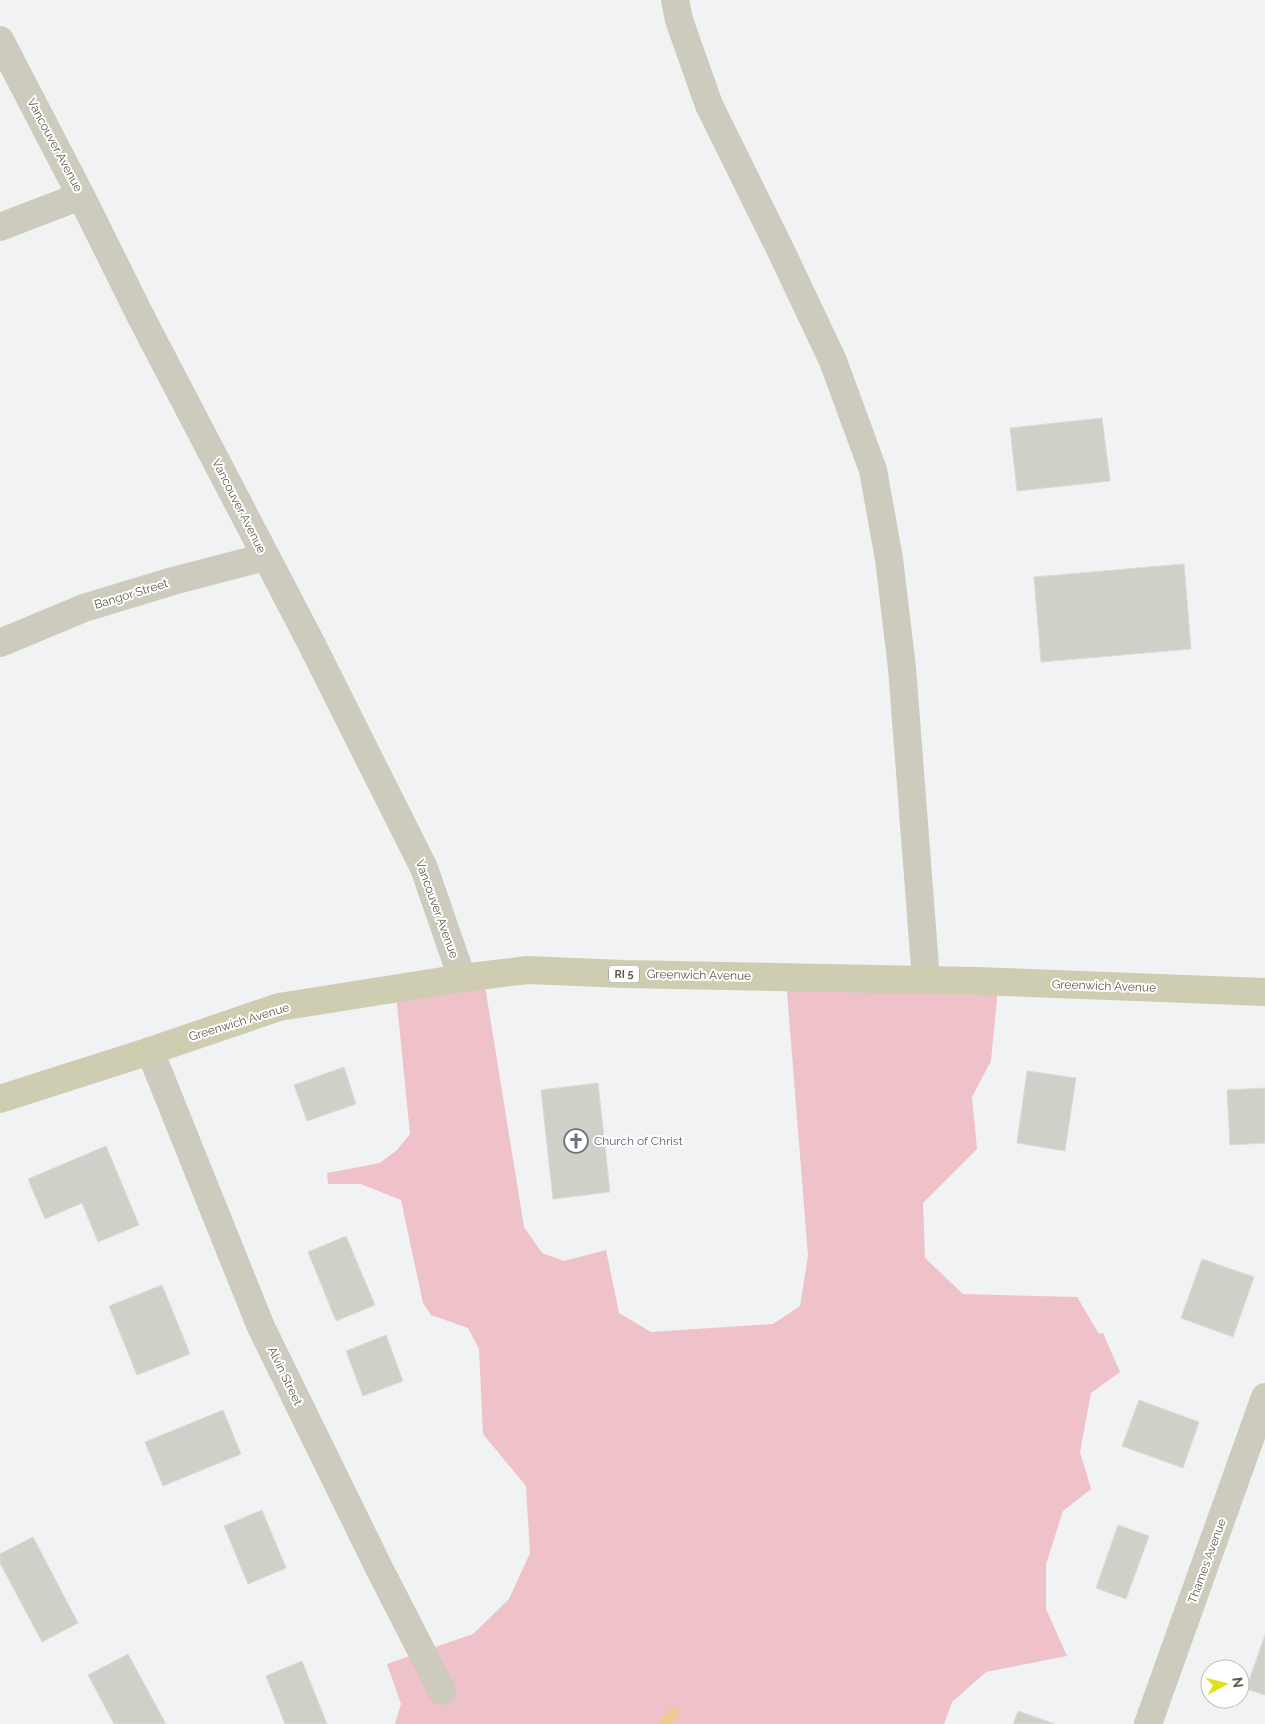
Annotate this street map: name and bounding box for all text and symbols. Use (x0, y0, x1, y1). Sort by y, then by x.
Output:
street label: Vancouver Avenue (24, 96, 86, 194)
street label: Vancouver Avenue (209, 457, 269, 555)
street label: Bangor Street (92, 576, 170, 612)
street label: Vancouver Avenue (413, 858, 461, 960)
road number: RI 5 (609, 966, 639, 982)
street label: Greenwich Avenue (647, 967, 751, 983)
street label: Greenwich Avenue (1052, 977, 1156, 995)
street label: Greenwich Avenue (187, 1000, 291, 1044)
church icon: Church of Christ (563, 1128, 589, 1154)
place label: Church of Christ (594, 1134, 683, 1148)
street label: Alvin Street (265, 1344, 305, 1408)
street label: Thames Avenue (1185, 1517, 1229, 1605)
north arrow (1200, 1659, 1250, 1709)
text: N (1229, 1676, 1246, 1689)

